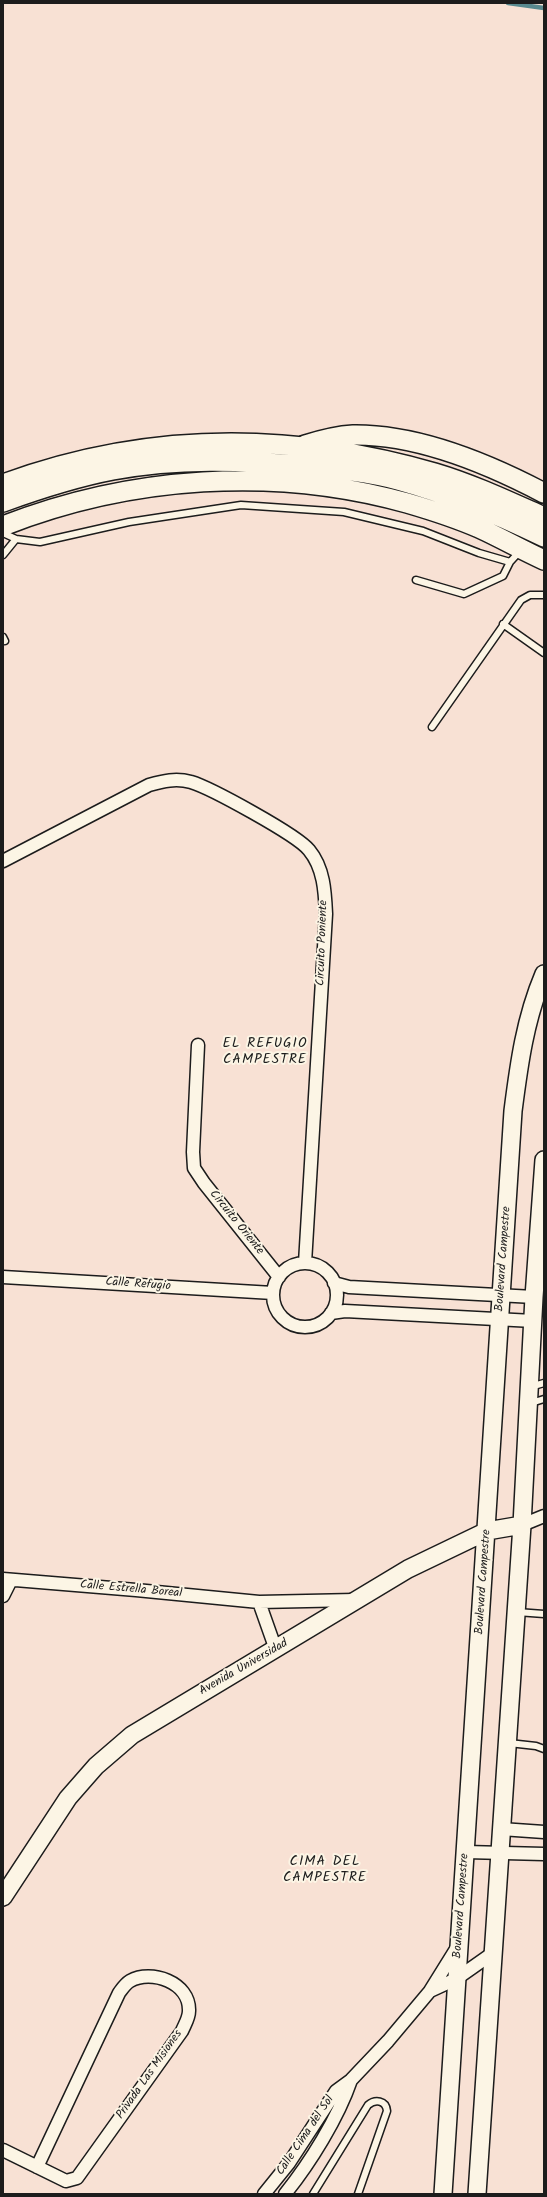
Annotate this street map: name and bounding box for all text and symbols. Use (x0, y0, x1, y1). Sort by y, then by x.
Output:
street label: Circuito Poniente (314, 900, 332, 986)
district label: EL REFUGIO CAMPESTRE (223, 1037, 307, 1070)
street label: Circuito Oriente (206, 1188, 266, 1258)
street label: Boulevard Campestre (493, 1206, 515, 1312)
street label: Calle Refugio (105, 1276, 171, 1294)
street label: Boulevard Campestre (473, 1529, 495, 1635)
street label: Calle Estrella Boreal (79, 1578, 183, 1602)
street label: Avenida Universidad (197, 1637, 291, 1699)
street label: Boulevard Campestre (451, 1853, 473, 1959)
district label: CIMA DEL CAMPESTRE (283, 1855, 367, 1888)
street label: Privada Las Misiones (114, 2028, 186, 2122)
street label: Calle Cima del Sol (274, 2093, 338, 2179)

